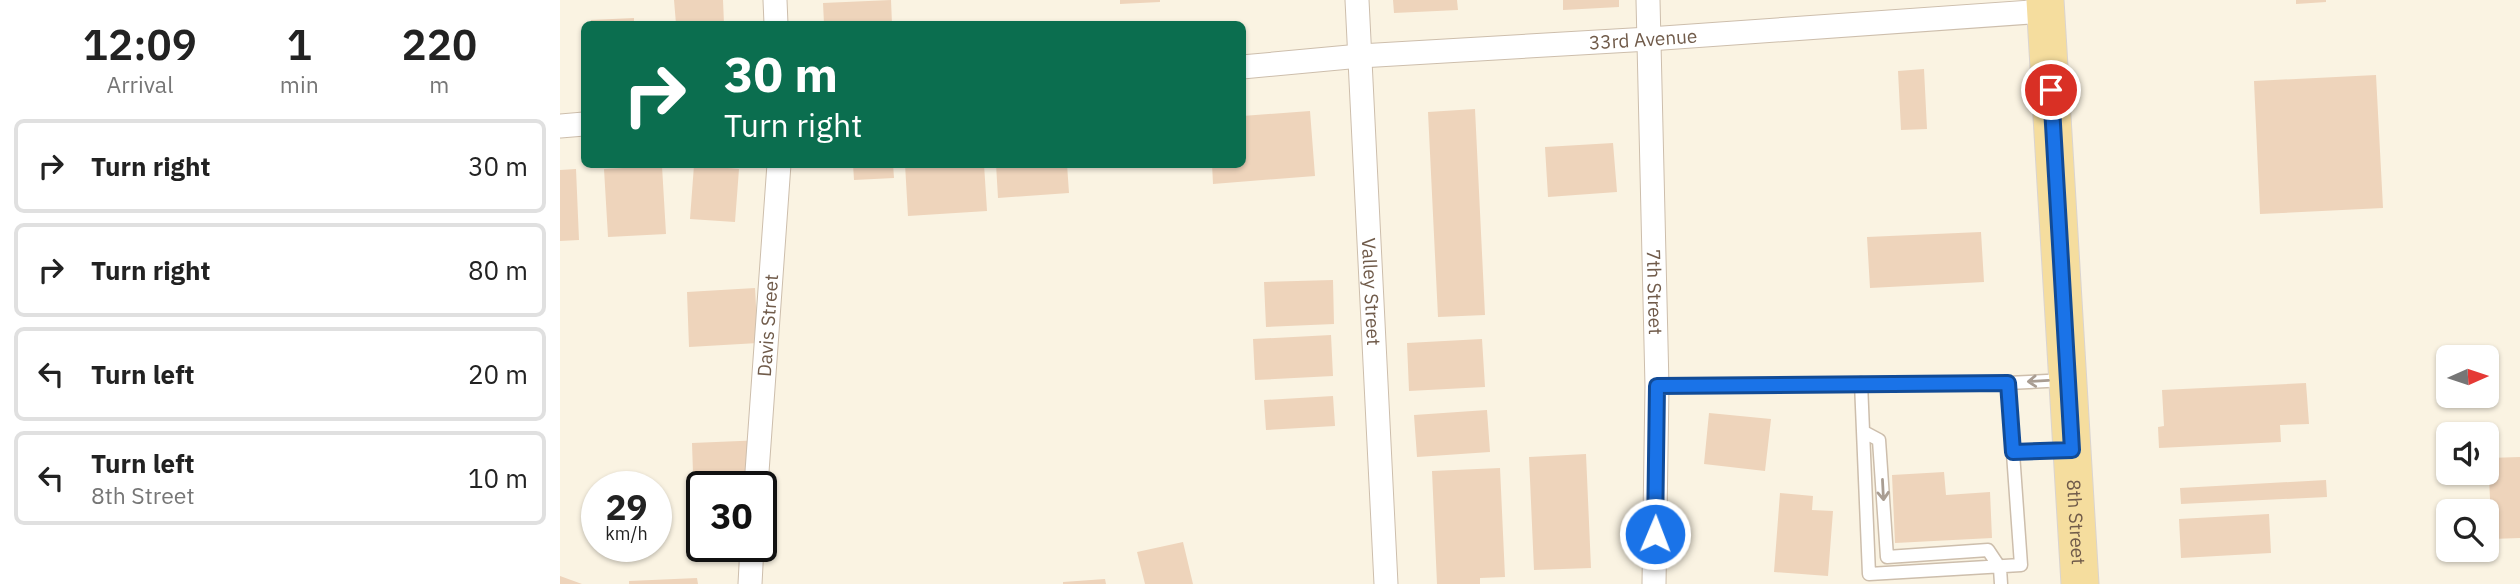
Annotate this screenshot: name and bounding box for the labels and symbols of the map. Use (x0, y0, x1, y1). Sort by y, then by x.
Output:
street label: 33rd Avenue (1588, 24, 1698, 55)
pin (2021, 60, 2081, 120)
street label: Valley Street (1357, 237, 1386, 346)
street label: 7th Street (1642, 249, 1668, 335)
street label: Davis Street (752, 273, 783, 378)
north arrow (2436, 345, 2499, 408)
one-way arrow (2027, 375, 2050, 388)
speed limit sign: 30 (686, 471, 777, 562)
one-way arrow (1876, 478, 1889, 501)
street label: 8th Street (2062, 479, 2091, 565)
position arrow (1618, 497, 1692, 571)

